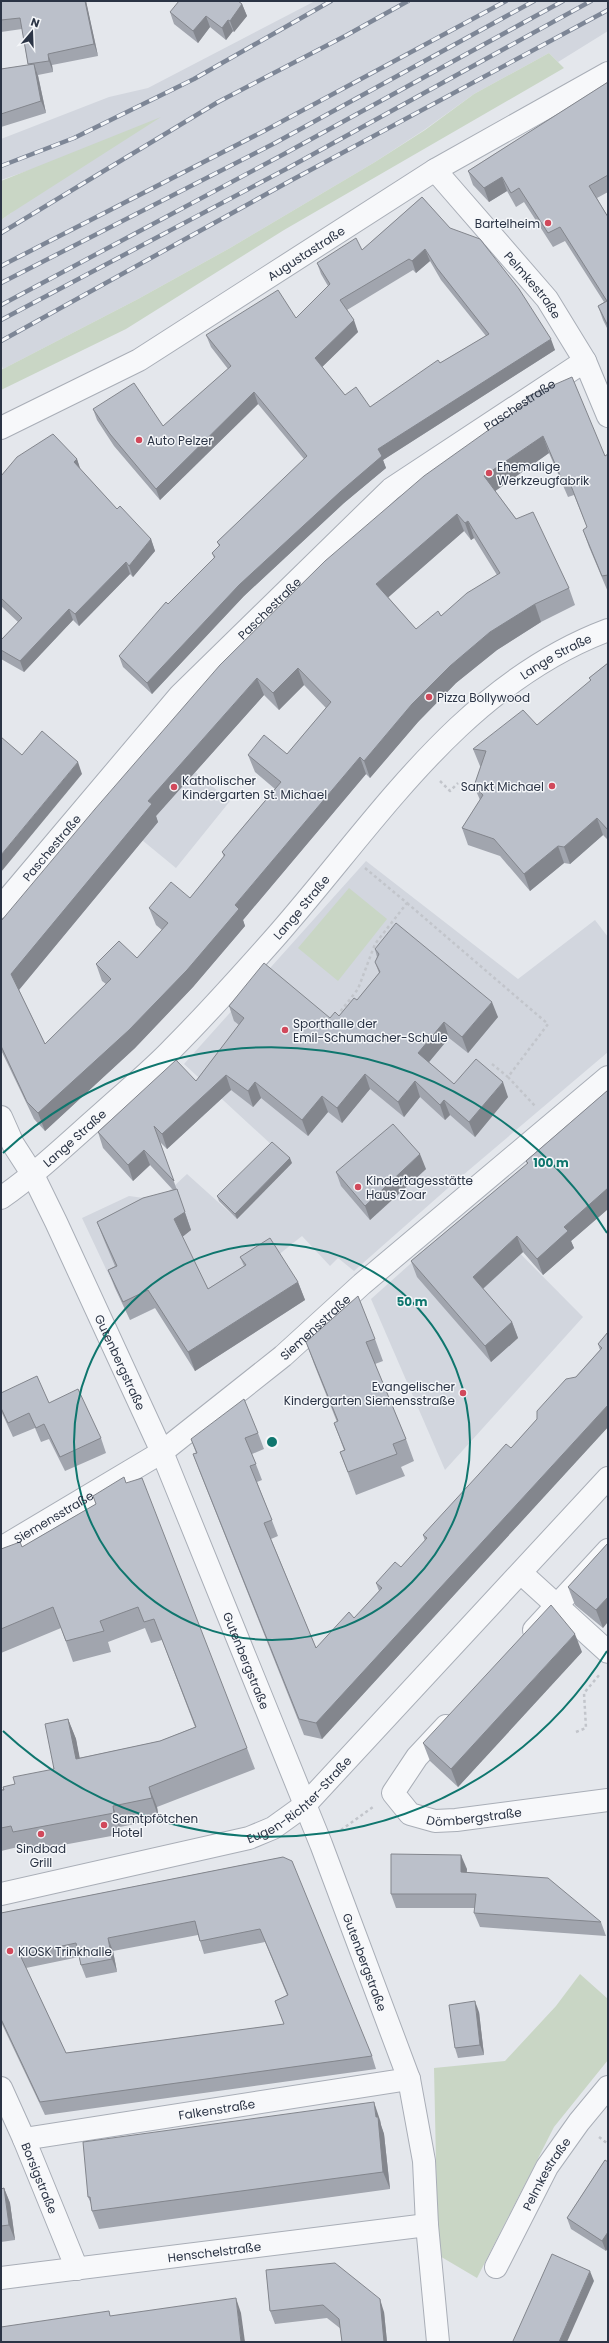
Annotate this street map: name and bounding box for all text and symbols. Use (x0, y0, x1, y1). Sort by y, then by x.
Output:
north arrow (12, 12, 52, 52)
text: N (29, 14, 42, 31)
place label: Bartelheim (475, 215, 540, 232)
marker: Bartelheim (543, 218, 553, 228)
street label: Augustastraße (264, 222, 348, 284)
street label: Pelmkestraße (501, 247, 565, 322)
street label: Paschestraße (480, 375, 558, 434)
place label: Auto Pelzer (147, 432, 213, 449)
marker: Auto Pelzer (134, 435, 144, 445)
place label: Ehemalige Werkzeugfabrik (497, 458, 590, 489)
marker: Ehemalige Werkzeugfabrik (484, 468, 494, 478)
street label: Paschestraße (234, 573, 305, 643)
street label: Lange Straße (516, 629, 594, 683)
place label: Pizza Bollywood (437, 689, 530, 706)
marker: Pizza Bollywood (424, 692, 434, 702)
place label: Katholischer Kindergarten St. Michael (182, 772, 327, 803)
place label: Sankt Michael (461, 778, 544, 795)
marker: Sankt Michael (547, 781, 557, 791)
marker: Katholischer Kindergarten St. Michael (169, 782, 179, 792)
street label: Paschestraße (18, 810, 84, 884)
street label: Lange Straße (269, 871, 333, 943)
place label: Sporthalle der Emil-Schumacher-Schule (293, 1015, 448, 1046)
marker: Sporthalle der Emil-Schumacher-Schule (280, 1025, 290, 1035)
street label: Lange Straße (39, 1105, 110, 1170)
text: 100 m (533, 1154, 569, 1171)
place label: Kindertagesstätte Haus Zoar (366, 1172, 473, 1203)
marker: Kindertagesstätte Haus Zoar (353, 1182, 363, 1192)
street label: Siemensstraße (276, 1290, 354, 1364)
text: 50 m (397, 1293, 428, 1310)
street label: Gutenbergstraße (91, 1311, 150, 1413)
place label: Evangelischer Kindergarten Siemensstraße (284, 1378, 456, 1409)
marker: Evangelischer Kindergarten Siemensstraße (458, 1388, 468, 1398)
centre of rings (265, 1435, 279, 1449)
street label: Siemensstraße (10, 1486, 96, 1547)
street label: Gutenbergstraße (219, 1609, 274, 1712)
street label: Eugen-Richter-Straße (244, 1752, 355, 1847)
street label: Dömbergstraße (425, 1803, 523, 1829)
place label: Samtpfötchen Hotel (112, 1810, 198, 1841)
marker: Samtpfötchen Hotel (99, 1820, 109, 1830)
marker: Sindbad Grill (36, 1829, 46, 1839)
place label: Sindbad Grill (16, 1840, 66, 1871)
street label: Gutenbergstraße (339, 1910, 391, 2013)
place label: KIOSK Trinkhalle (18, 1943, 112, 1960)
marker: KIOSK Trinkhalle (5, 1946, 15, 1956)
street label: Falkenstraße (177, 2095, 256, 2123)
street label: Pelmkestraße (518, 2134, 574, 2213)
street label: Borsigstraße (18, 2140, 62, 2216)
street label: Henschelstraße (167, 2237, 262, 2266)

